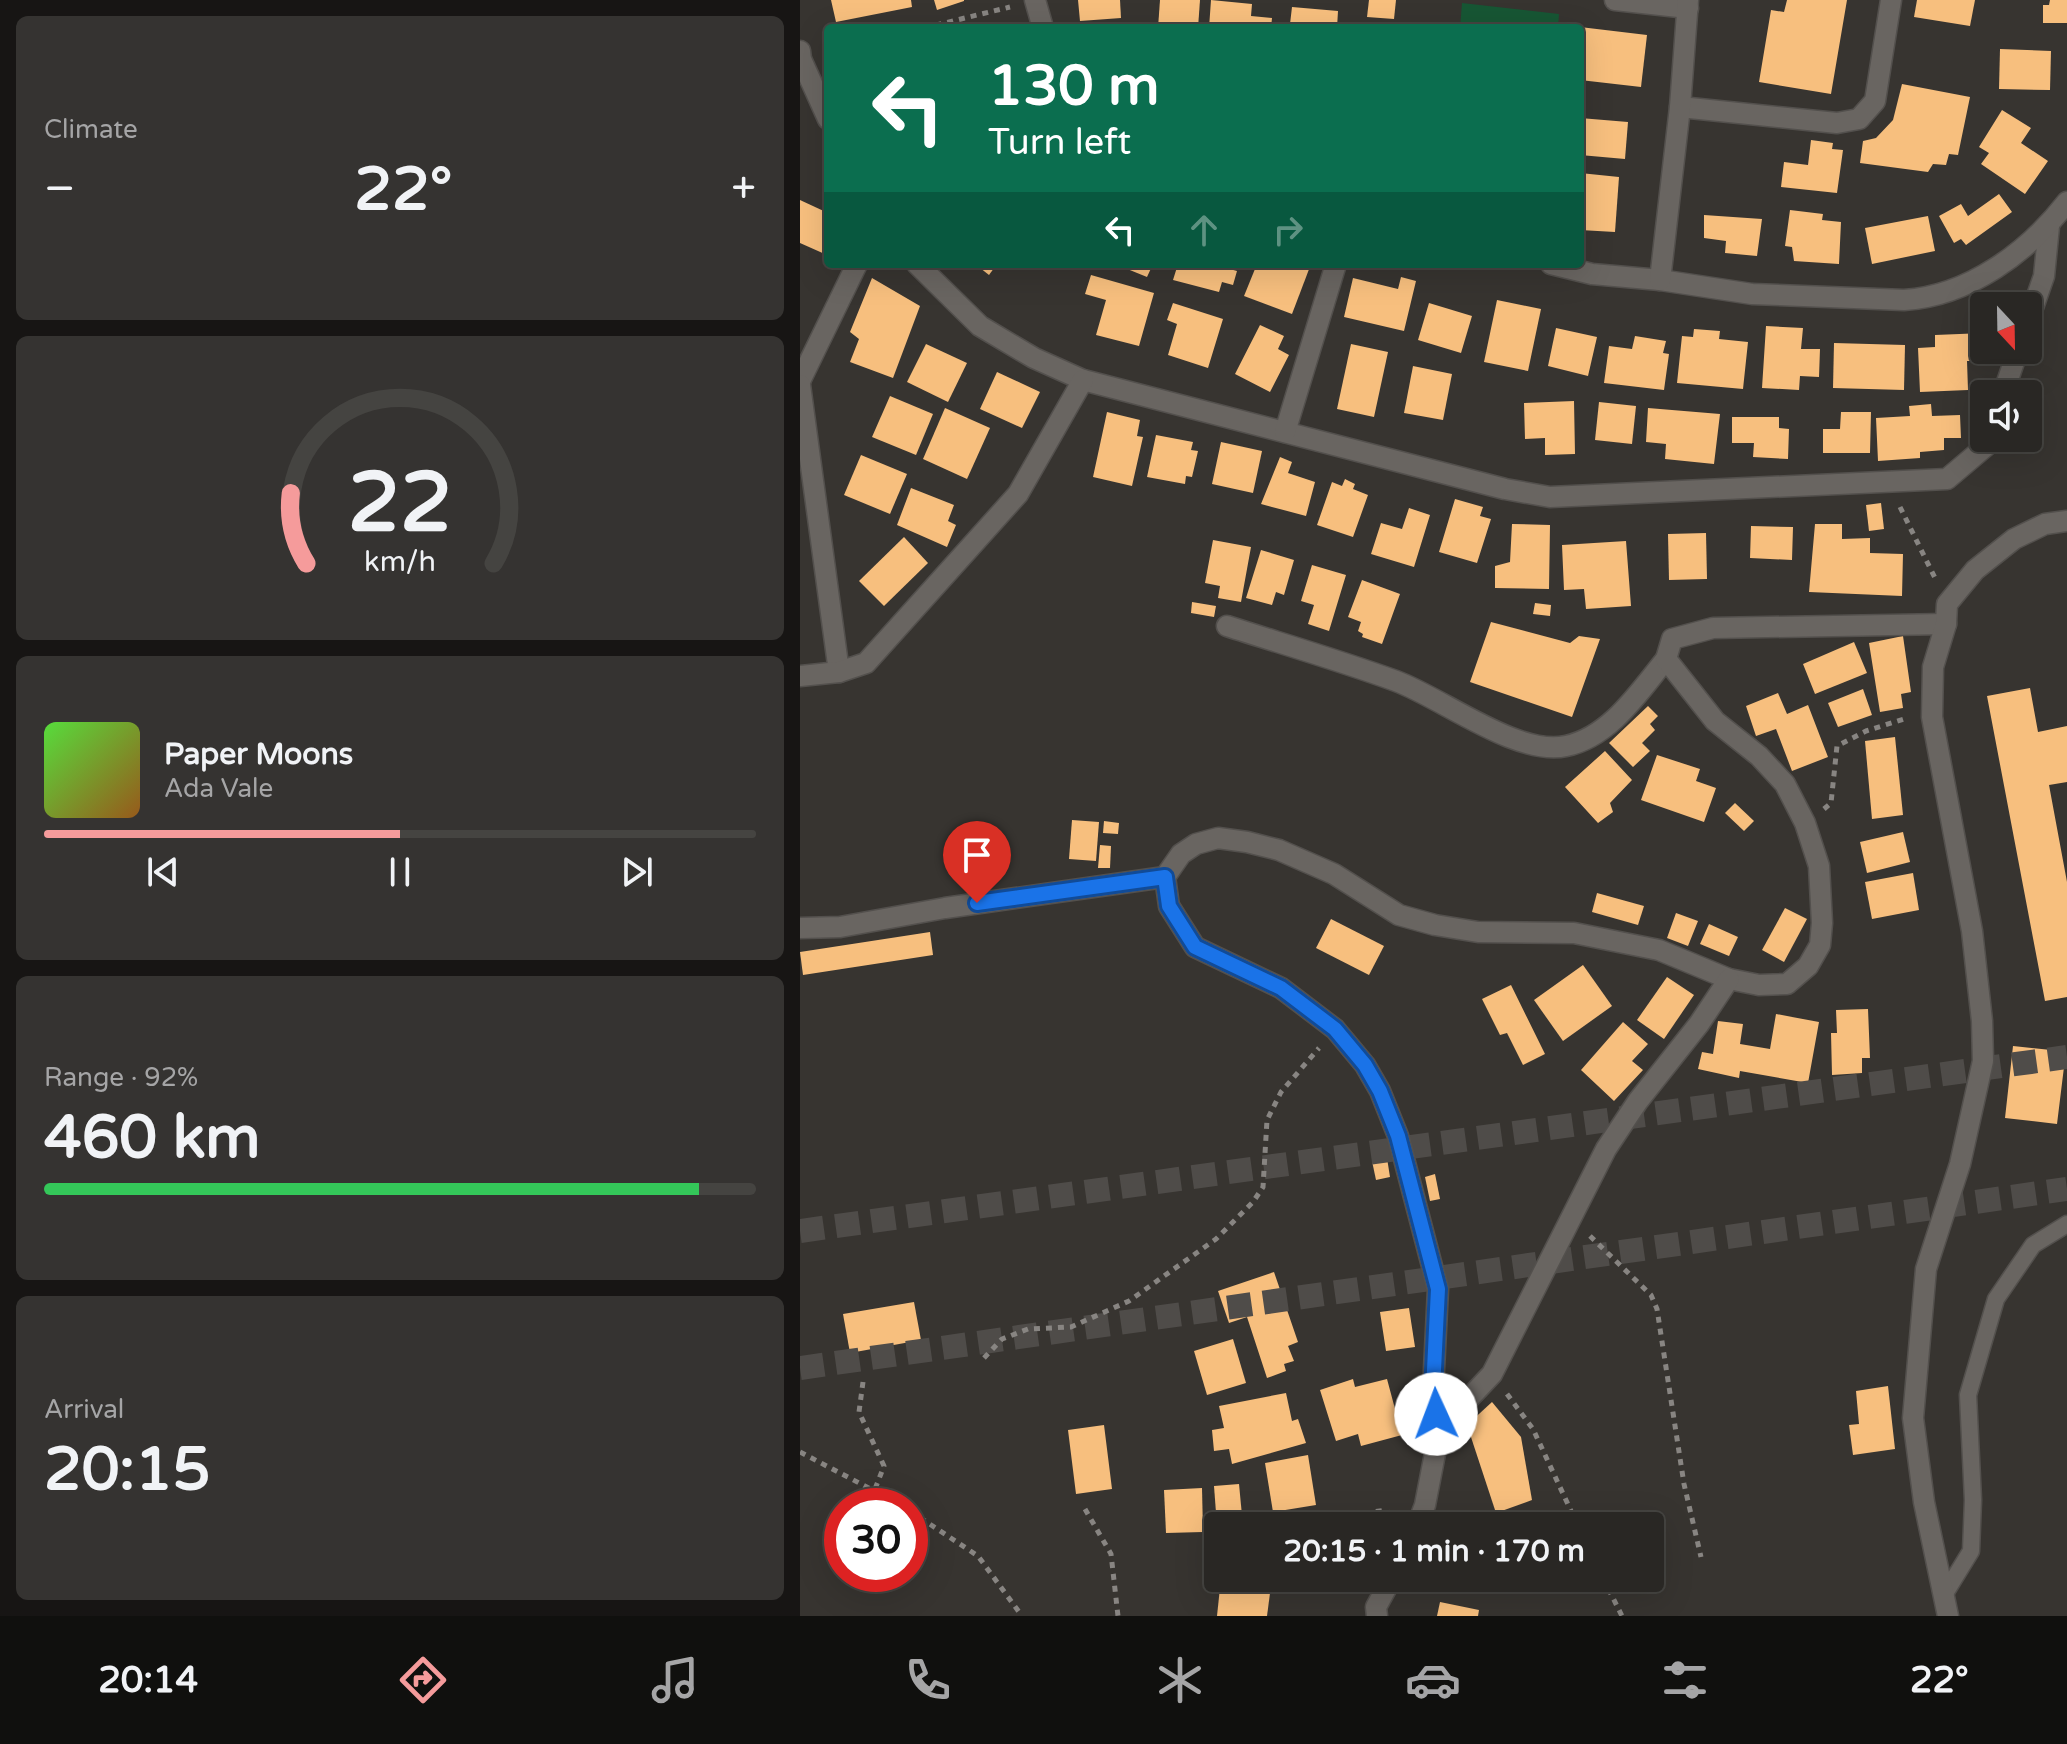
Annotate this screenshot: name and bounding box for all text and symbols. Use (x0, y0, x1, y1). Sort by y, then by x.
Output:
text: 130 m (988, 53, 1159, 120)
icon: left (856, 56, 960, 160)
text: Climate (44, 114, 138, 145)
text: Turn left (988, 121, 1131, 164)
text: 22° (354, 154, 452, 226)
text: − (44, 163, 75, 216)
text: + (731, 163, 756, 216)
icon: left (1098, 208, 1142, 252)
icon: ahead (1182, 208, 1226, 252)
icon: right (1266, 208, 1310, 252)
north arrow (1970, 292, 2042, 364)
map controls (1970, 292, 2042, 452)
button: sound (1970, 380, 2042, 452)
text: 22 (348, 454, 452, 554)
text: km/h (364, 545, 436, 579)
text: Paper Moons (164, 736, 353, 773)
text: Ada Vale (164, 773, 273, 804)
pin (943, 821, 1011, 903)
icon: arrive (955, 833, 999, 877)
icon: previous (141, 850, 185, 894)
icon: pause (378, 850, 422, 894)
icon: next (615, 850, 659, 894)
text: Range · 92% (44, 1062, 198, 1093)
text: 460 km (44, 1102, 260, 1174)
position arrow (1394, 1372, 1478, 1456)
text: Arrival (44, 1394, 124, 1425)
text: 20:15 (44, 1434, 210, 1506)
speed limit sign: 30 (824, 1488, 928, 1592)
text: 20:15 · 1 min · 170 m (1283, 1533, 1585, 1570)
icon: directions (395, 1652, 451, 1708)
icon: music (647, 1652, 703, 1708)
icon: phone (900, 1652, 956, 1708)
icon: climate (1152, 1652, 1208, 1708)
icon: car (1405, 1652, 1461, 1708)
icon: filters (1657, 1652, 1713, 1708)
text: 20:14 (98, 1659, 198, 1702)
text: 22° (1910, 1659, 1969, 1702)

